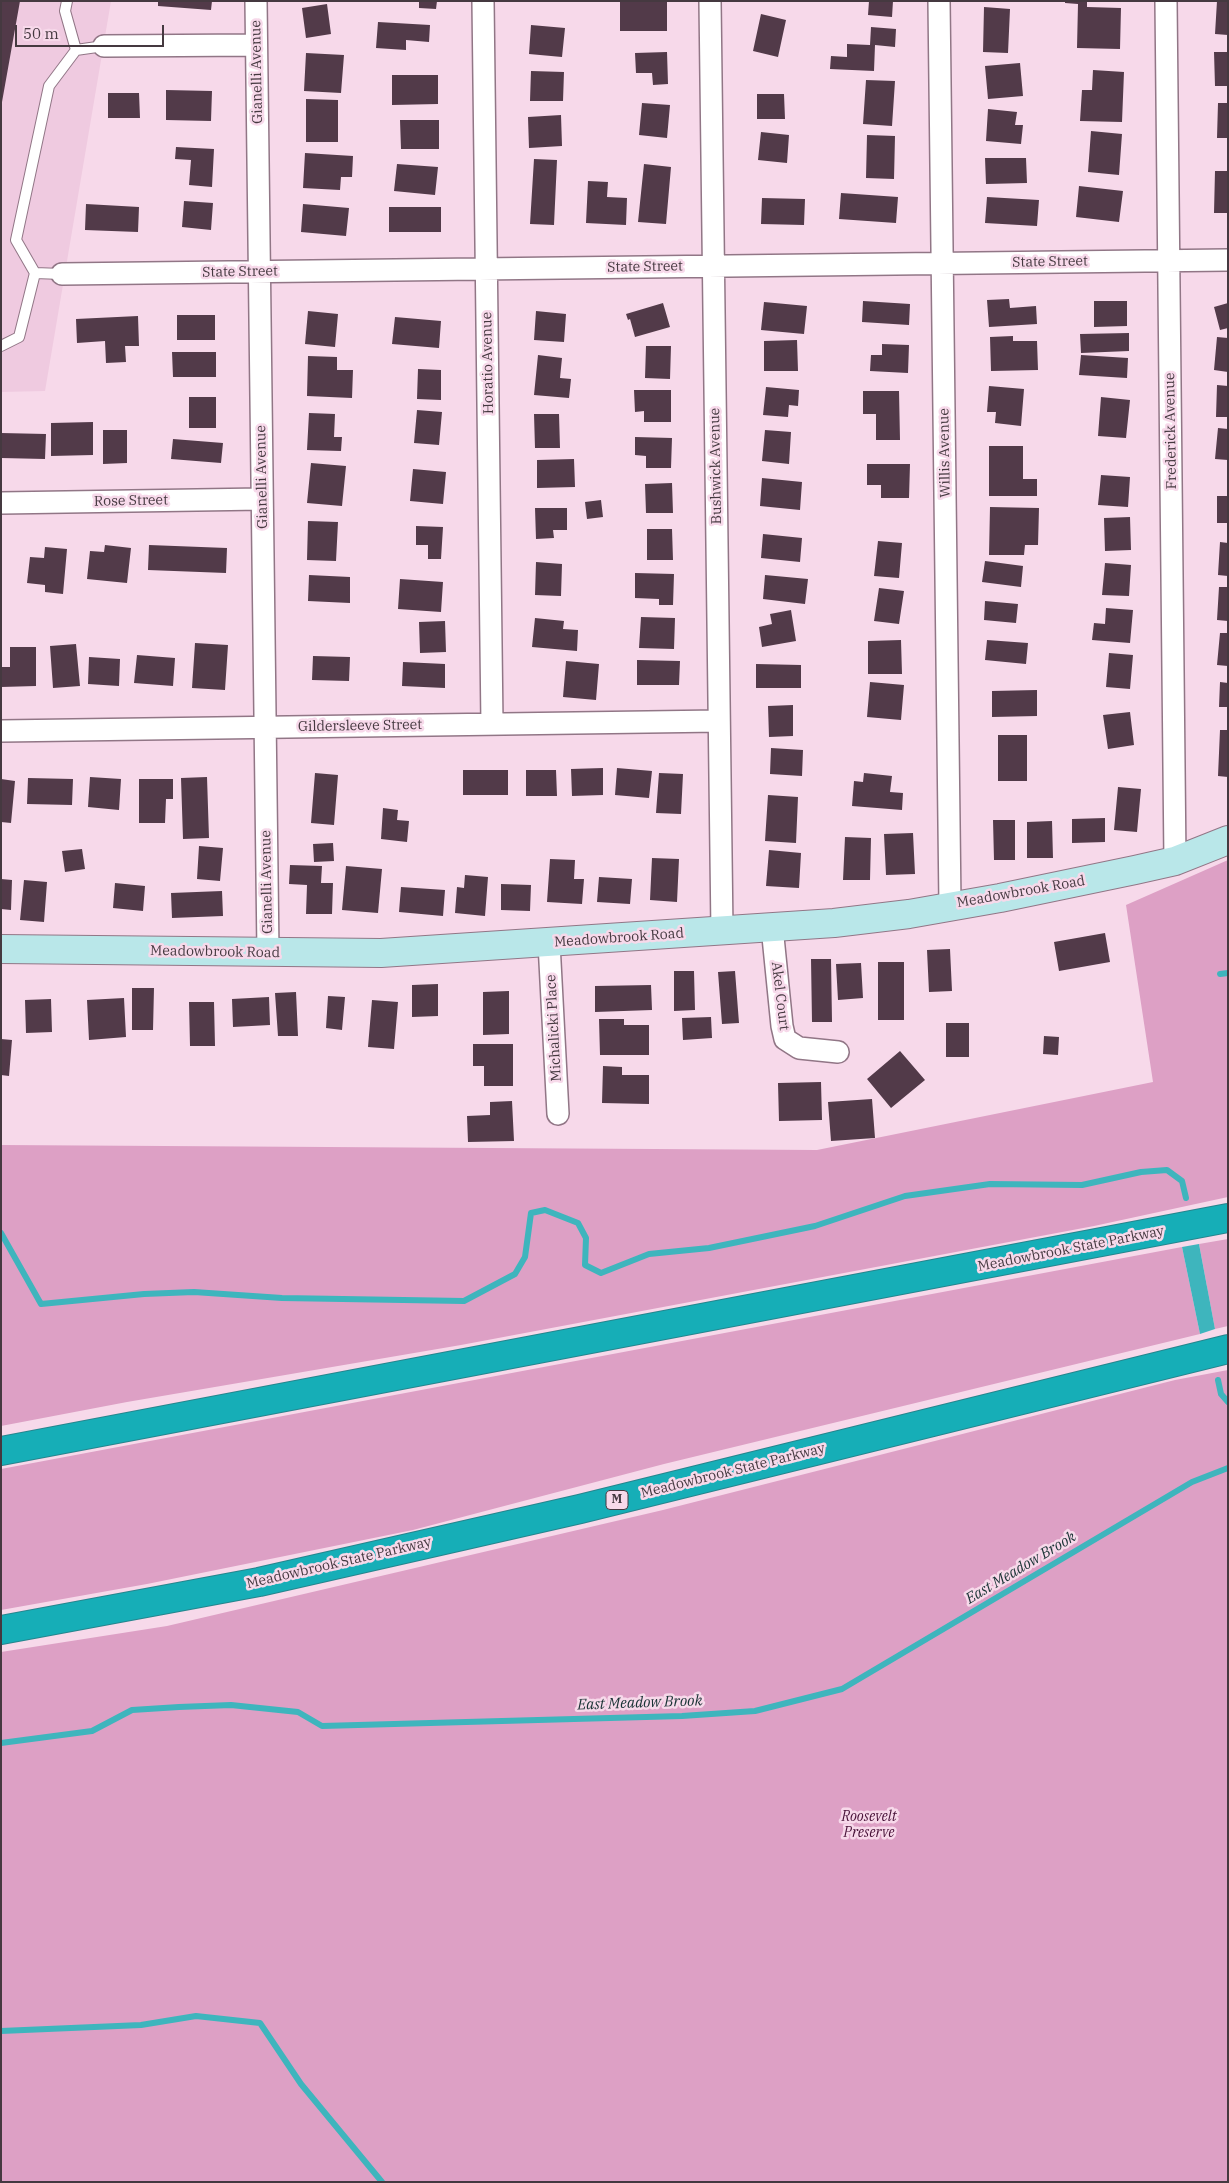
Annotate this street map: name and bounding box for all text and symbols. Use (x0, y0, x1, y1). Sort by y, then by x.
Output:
scale bar (18, 15, 166, 47)
street label: Gianelli Avenue (248, 20, 266, 124)
text: 50 m (23, 24, 59, 43)
street label: State Street (1012, 253, 1088, 271)
street label: State Street (607, 258, 683, 276)
street label: State Street (202, 263, 278, 281)
street label: Horatio Avenue (479, 312, 497, 414)
street label: Frederick Avenue (1162, 372, 1180, 490)
street label: Bushwick Avenue (707, 408, 725, 524)
street label: Willis Avenue (936, 408, 954, 498)
street label: Gianelli Avenue (253, 425, 271, 529)
street label: Rose Street (94, 492, 168, 510)
street label: Gildersleeve Street (298, 717, 422, 735)
street label: Gianelli Avenue (258, 830, 276, 934)
street label: Meadowbrook Road (956, 872, 1086, 912)
street label: Meadowbrook Road (554, 925, 684, 951)
street label: Meadowbrook Road (150, 942, 280, 962)
street label: Akel Court (767, 961, 793, 1031)
street label: Michalicki Place (543, 974, 565, 1082)
street label: Meadowbrook State Parkway (976, 1223, 1166, 1275)
street label: Meadowbrook State Parkway (639, 1440, 827, 1502)
road number: M (606, 1490, 628, 1510)
water label: East Meadow Brook (963, 1528, 1079, 1608)
street label: Meadowbrook State Parkway (245, 1534, 433, 1592)
water label: East Meadow Brook (577, 1692, 703, 1714)
park label: Roosevelt Preserve (841, 1809, 897, 1841)

